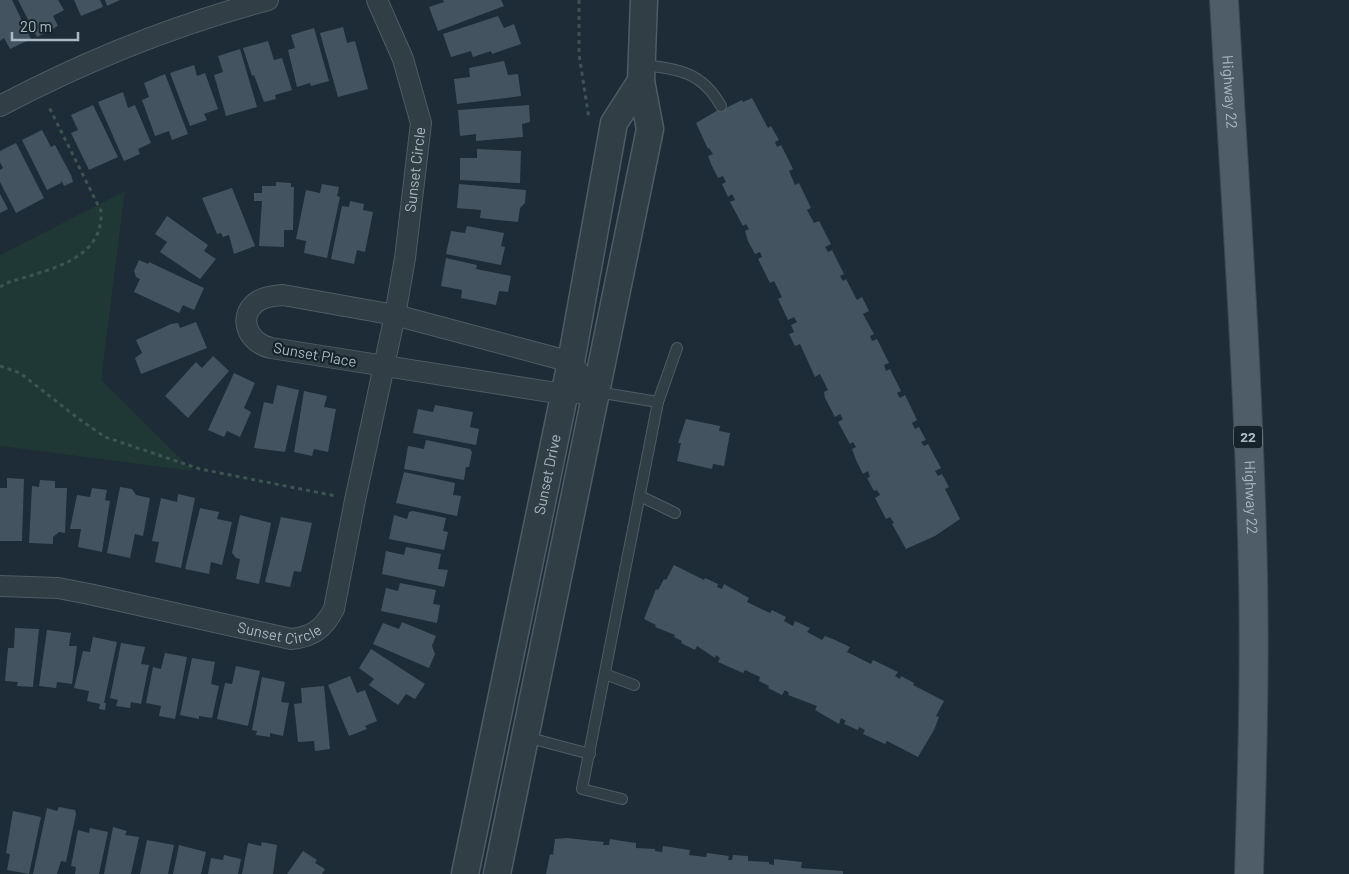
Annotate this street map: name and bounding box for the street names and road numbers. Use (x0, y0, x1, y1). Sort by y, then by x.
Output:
street label: Highway 22 (1219, 54, 1242, 129)
street label: Sunset Circle (400, 126, 428, 213)
street label: Sunset Place (272, 338, 358, 370)
road number: 22 (1234, 426, 1262, 448)
street label: Sunset Drive (530, 432, 564, 516)
street label: Highway 22 (1242, 460, 1262, 534)
street label: Sunset Circle (236, 617, 325, 647)

